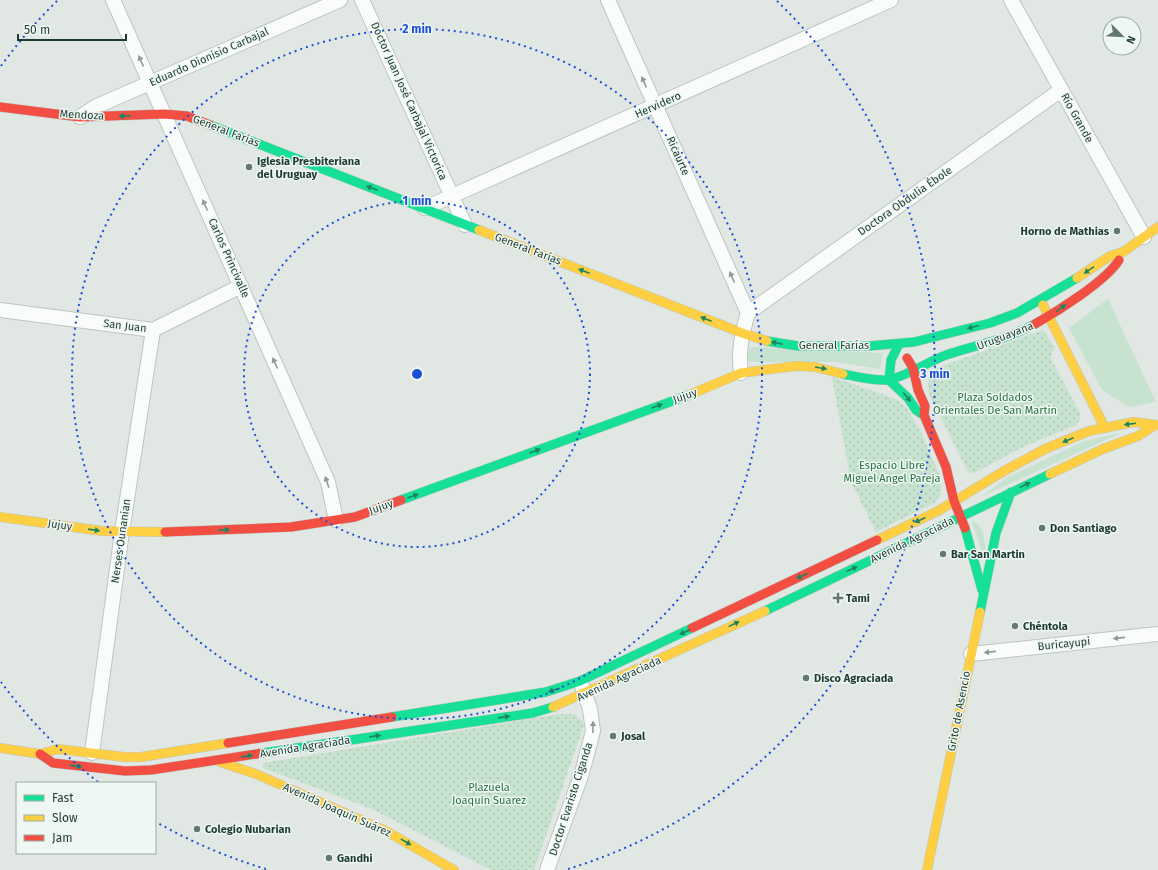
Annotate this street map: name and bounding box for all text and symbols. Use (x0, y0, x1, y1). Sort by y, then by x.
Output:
scale bar (18, 16, 126, 42)
north arrow (1102, 16, 1142, 56)
street label: Doctor Juan José Carbajal Victorica (368, 20, 450, 182)
text: 2 min (402, 22, 432, 36)
text: 50 m (24, 23, 50, 37)
street label: Eduardo Dionisio Carbajal (147, 25, 271, 89)
text: N (1123, 34, 1138, 46)
one-way arrow (137, 55, 143, 67)
one-way arrow (641, 77, 647, 88)
street label: Hervidero (633, 89, 683, 121)
street label: Río Grande (1058, 91, 1096, 145)
street label: Mendoza (59, 107, 105, 123)
street label: General Farías (191, 112, 261, 150)
one-way arrow (118, 113, 131, 119)
street label: Ricaurte (664, 134, 692, 178)
place label: Iglesia Presbiteriana del Uruguay (257, 155, 360, 181)
marker: Iglesia Presbiteriana del Uruguay (244, 162, 254, 172)
street label: Doctora Obdulia Ébole (855, 163, 955, 238)
one-way arrow (366, 184, 378, 190)
text: 1 min (403, 194, 431, 208)
one-way arrow (202, 200, 208, 211)
street label: Carlos Princivalle (206, 216, 252, 300)
place label: Horno de Mathias (1021, 225, 1110, 238)
marker: Horno de Mathias (1112, 226, 1122, 236)
street label: General Farías (493, 230, 563, 268)
one-way arrow (1084, 266, 1094, 274)
one-way arrow (578, 268, 590, 274)
one-way arrow (729, 272, 735, 283)
one-way arrow (1056, 304, 1066, 312)
one-way arrow (699, 315, 711, 321)
street label: San Juan (103, 317, 147, 335)
street label: Uruguayana (975, 319, 1035, 353)
one-way arrow (967, 325, 980, 331)
street label: General Farías (799, 339, 869, 352)
one-way arrow (771, 340, 783, 346)
one-way arrow (272, 357, 278, 368)
one-way arrow (815, 365, 827, 371)
centre of rings (410, 367, 424, 381)
text: 3 min (919, 367, 950, 381)
street label: Jujuy (671, 385, 699, 406)
park label: Plaza Soldados Orientales De San Martín (933, 391, 1057, 417)
one-way arrow (902, 392, 911, 403)
one-way arrow (651, 403, 663, 409)
one-way arrow (1124, 420, 1136, 427)
one-way arrow (1062, 437, 1074, 443)
one-way arrow (529, 448, 541, 454)
park label: Espacio Libre Miguel Angel Pareja (844, 459, 940, 485)
one-way arrow (324, 475, 330, 487)
one-way arrow (1019, 482, 1030, 488)
one-way arrow (407, 492, 419, 498)
street label: Jujuy (367, 496, 395, 517)
street label: Nerses Ounanian (109, 498, 133, 584)
street label: Avenida Agraciada (868, 514, 956, 566)
street label: Jujuy (47, 517, 74, 533)
one-way arrow (914, 517, 925, 523)
place label: Don Santiago (1050, 522, 1117, 535)
marker: Don Santiago (1037, 523, 1047, 533)
one-way arrow (218, 526, 230, 533)
one-way arrow (88, 527, 100, 533)
place label: Bar San Martin (951, 548, 1025, 561)
marker: Bar San Martin (938, 549, 948, 559)
one-way arrow (846, 566, 857, 573)
one-way arrow (797, 573, 808, 579)
place label: Tami (846, 592, 870, 605)
marker: Tami (833, 593, 843, 603)
place label: Chéntola (1023, 620, 1068, 633)
one-way arrow (728, 621, 740, 627)
marker: Chéntola (1010, 621, 1020, 631)
one-way arrow (679, 629, 691, 635)
street label: Buricayupi (1037, 635, 1091, 653)
one-way arrow (1113, 635, 1125, 641)
one-way arrow (984, 649, 996, 655)
street label: Avenida Agraciada (575, 654, 663, 704)
street label: Grito de Asencio (945, 670, 973, 752)
place label: Disco Agraciada (814, 672, 893, 685)
marker: Disco Agraciada (801, 673, 811, 683)
one-way arrow (547, 687, 559, 693)
one-way arrow (498, 714, 510, 720)
one-way arrow (589, 721, 596, 733)
place label: Josal (620, 730, 646, 743)
marker: Josal (608, 731, 618, 741)
street label: Avenida Agraciada (259, 733, 351, 761)
one-way arrow (369, 733, 381, 739)
street label: Doctor Evaristo Ciganda (547, 741, 595, 857)
one-way arrow (241, 753, 253, 759)
one-way arrow (70, 763, 82, 769)
street label: Avenida Joaquín Suárez (281, 780, 393, 840)
park label: Plazuela Joaquin Suarez (452, 781, 526, 807)
legend (16, 782, 156, 854)
text: Fast (52, 791, 74, 805)
text: Slow (52, 811, 78, 825)
place label: Colegio Nubarian (205, 823, 291, 836)
marker: Colegio Nubarian (192, 824, 202, 834)
text: Jam (52, 831, 72, 845)
one-way arrow (400, 839, 412, 846)
place label: Gandhi (337, 852, 373, 865)
marker: Gandhi (324, 853, 334, 863)

